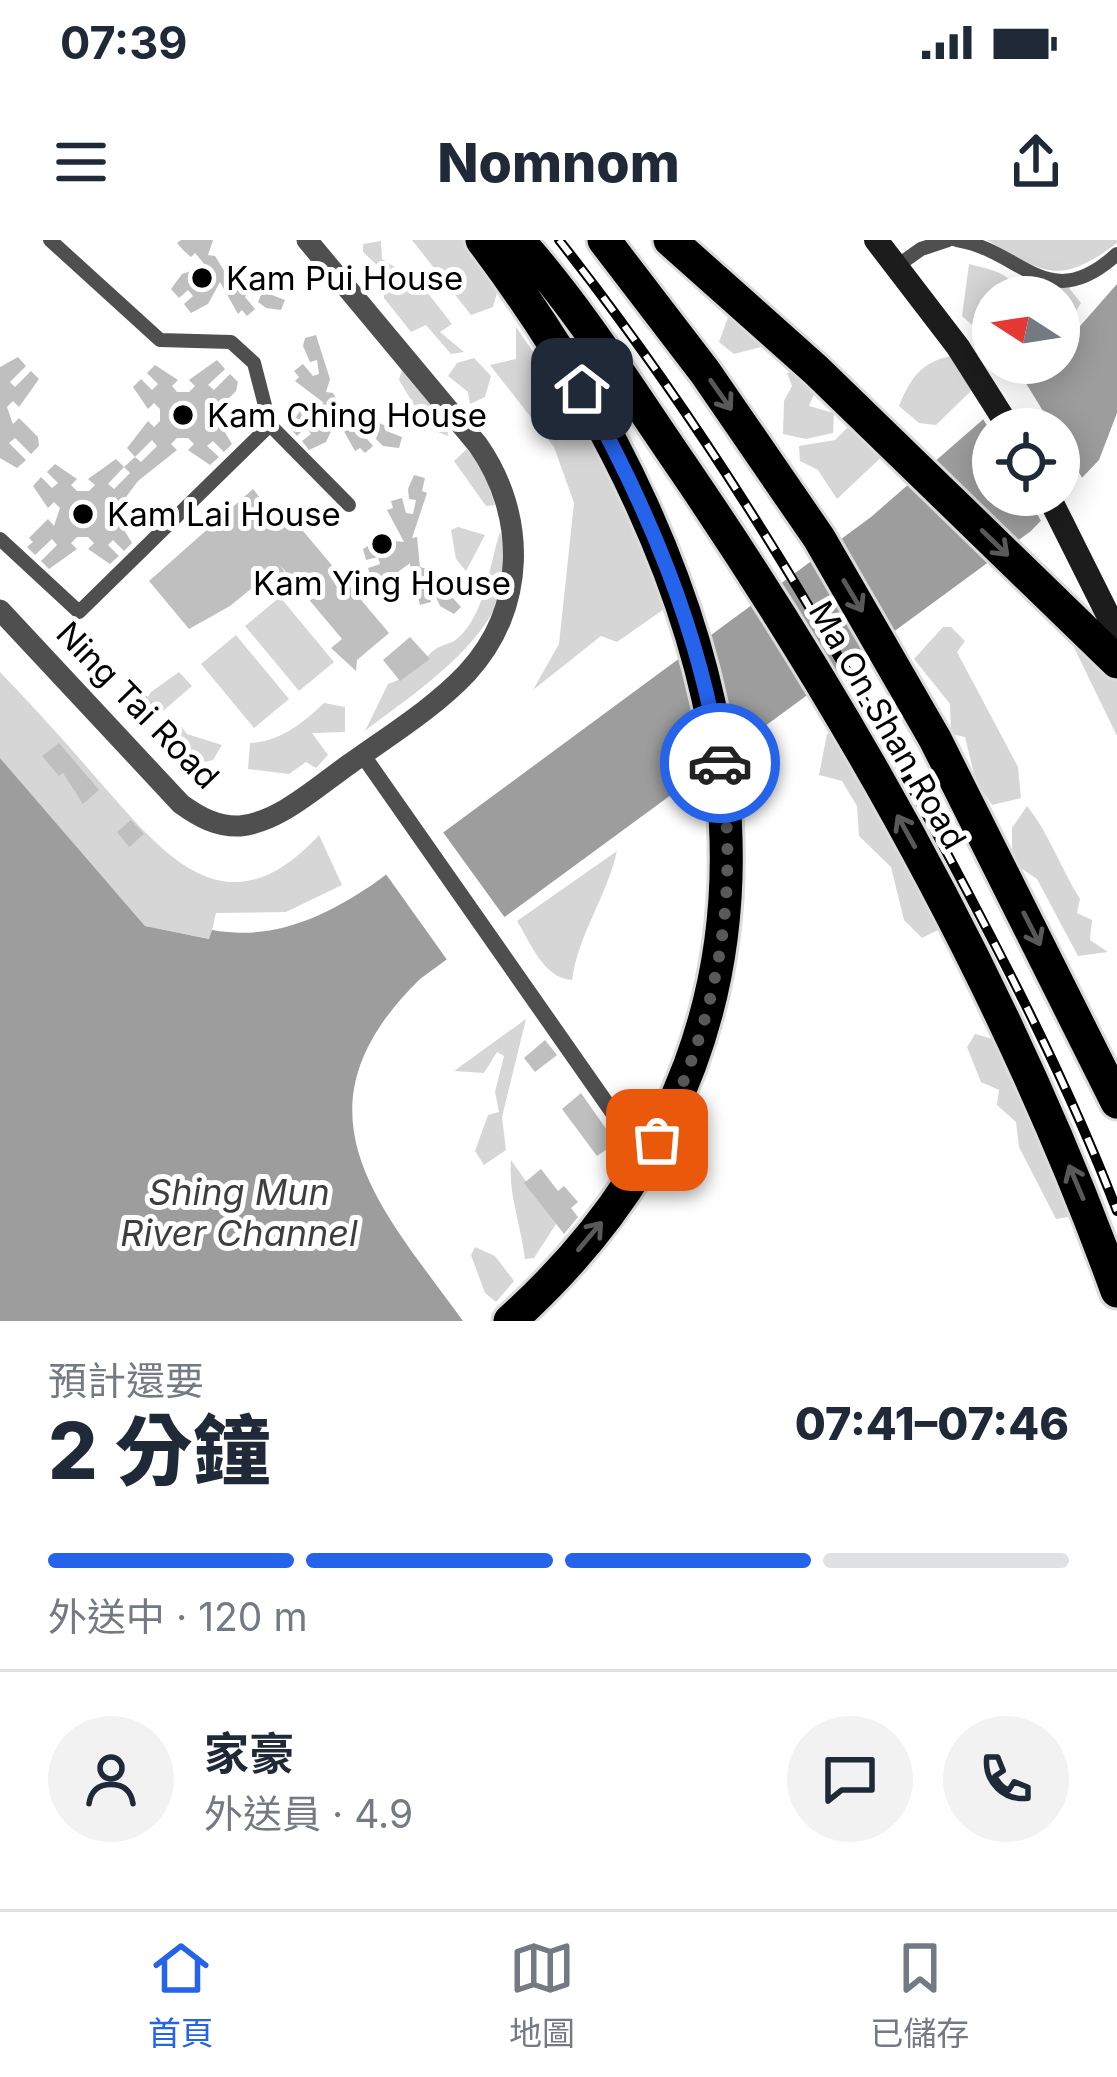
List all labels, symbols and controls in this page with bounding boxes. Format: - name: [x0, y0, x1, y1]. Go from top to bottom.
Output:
- text: 07:39: [60, 15, 187, 70]
- icon: menu: [48, 129, 114, 195]
- icon: share: [1003, 129, 1069, 195]
- text: Nomnom: [437, 130, 680, 195]
- place label: Kam Pui House: [226, 258, 463, 298]
- marker: Kam Pui House: [189, 265, 215, 291]
- north arrow: [972, 276, 1080, 384]
- map controls: [972, 276, 1080, 516]
- pin: [531, 338, 633, 440]
- icon: home: [549, 356, 615, 422]
- one-way arrow: [708, 378, 733, 411]
- place label: Kam Ching House: [207, 395, 487, 435]
- marker: Kam Ching House: [170, 402, 196, 428]
- button: locate: [972, 408, 1080, 516]
- place label: Kam Lai House: [107, 494, 341, 534]
- marker: Kam Lai House: [70, 501, 96, 527]
- one-way arrow: [980, 529, 1009, 557]
- marker: Kam Ying House: [369, 531, 395, 557]
- place label: Kam Ying House: [253, 563, 511, 603]
- one-way arrow: [841, 579, 865, 613]
- street label: Ma On Shan Road: [801, 594, 975, 856]
- street label: Ning Tai Road: [49, 613, 227, 797]
- courier: [660, 703, 780, 823]
- icon: car: [687, 730, 753, 796]
- one-way arrow: [894, 815, 917, 850]
- one-way arrow: [1022, 911, 1045, 946]
- pin: [606, 1089, 708, 1191]
- icon: bag: [624, 1107, 690, 1173]
- one-way arrow: [1064, 1164, 1085, 1201]
- water label: Shing Mun River Channel: [120, 1170, 358, 1255]
- one-way arrow: [576, 1221, 604, 1252]
- text: 預計還要: [48, 1357, 204, 1404]
- text: 07:41–07:46: [795, 1396, 1069, 1451]
- text: 2 分鐘: [48, 1403, 271, 1498]
- text: 外送中 · 120 m: [48, 1593, 308, 1640]
- button: person: [48, 1716, 174, 1842]
- button: chat: [787, 1716, 913, 1842]
- button: phone: [943, 1716, 1069, 1842]
- text: 家豪: [204, 1726, 294, 1781]
- text: 外送員 · 4.9: [204, 1790, 413, 1837]
- tab: 首頁: [148, 1935, 214, 2055]
- tab: 地圖: [509, 1935, 575, 2055]
- tab: 已儲存: [870, 1935, 969, 2055]

